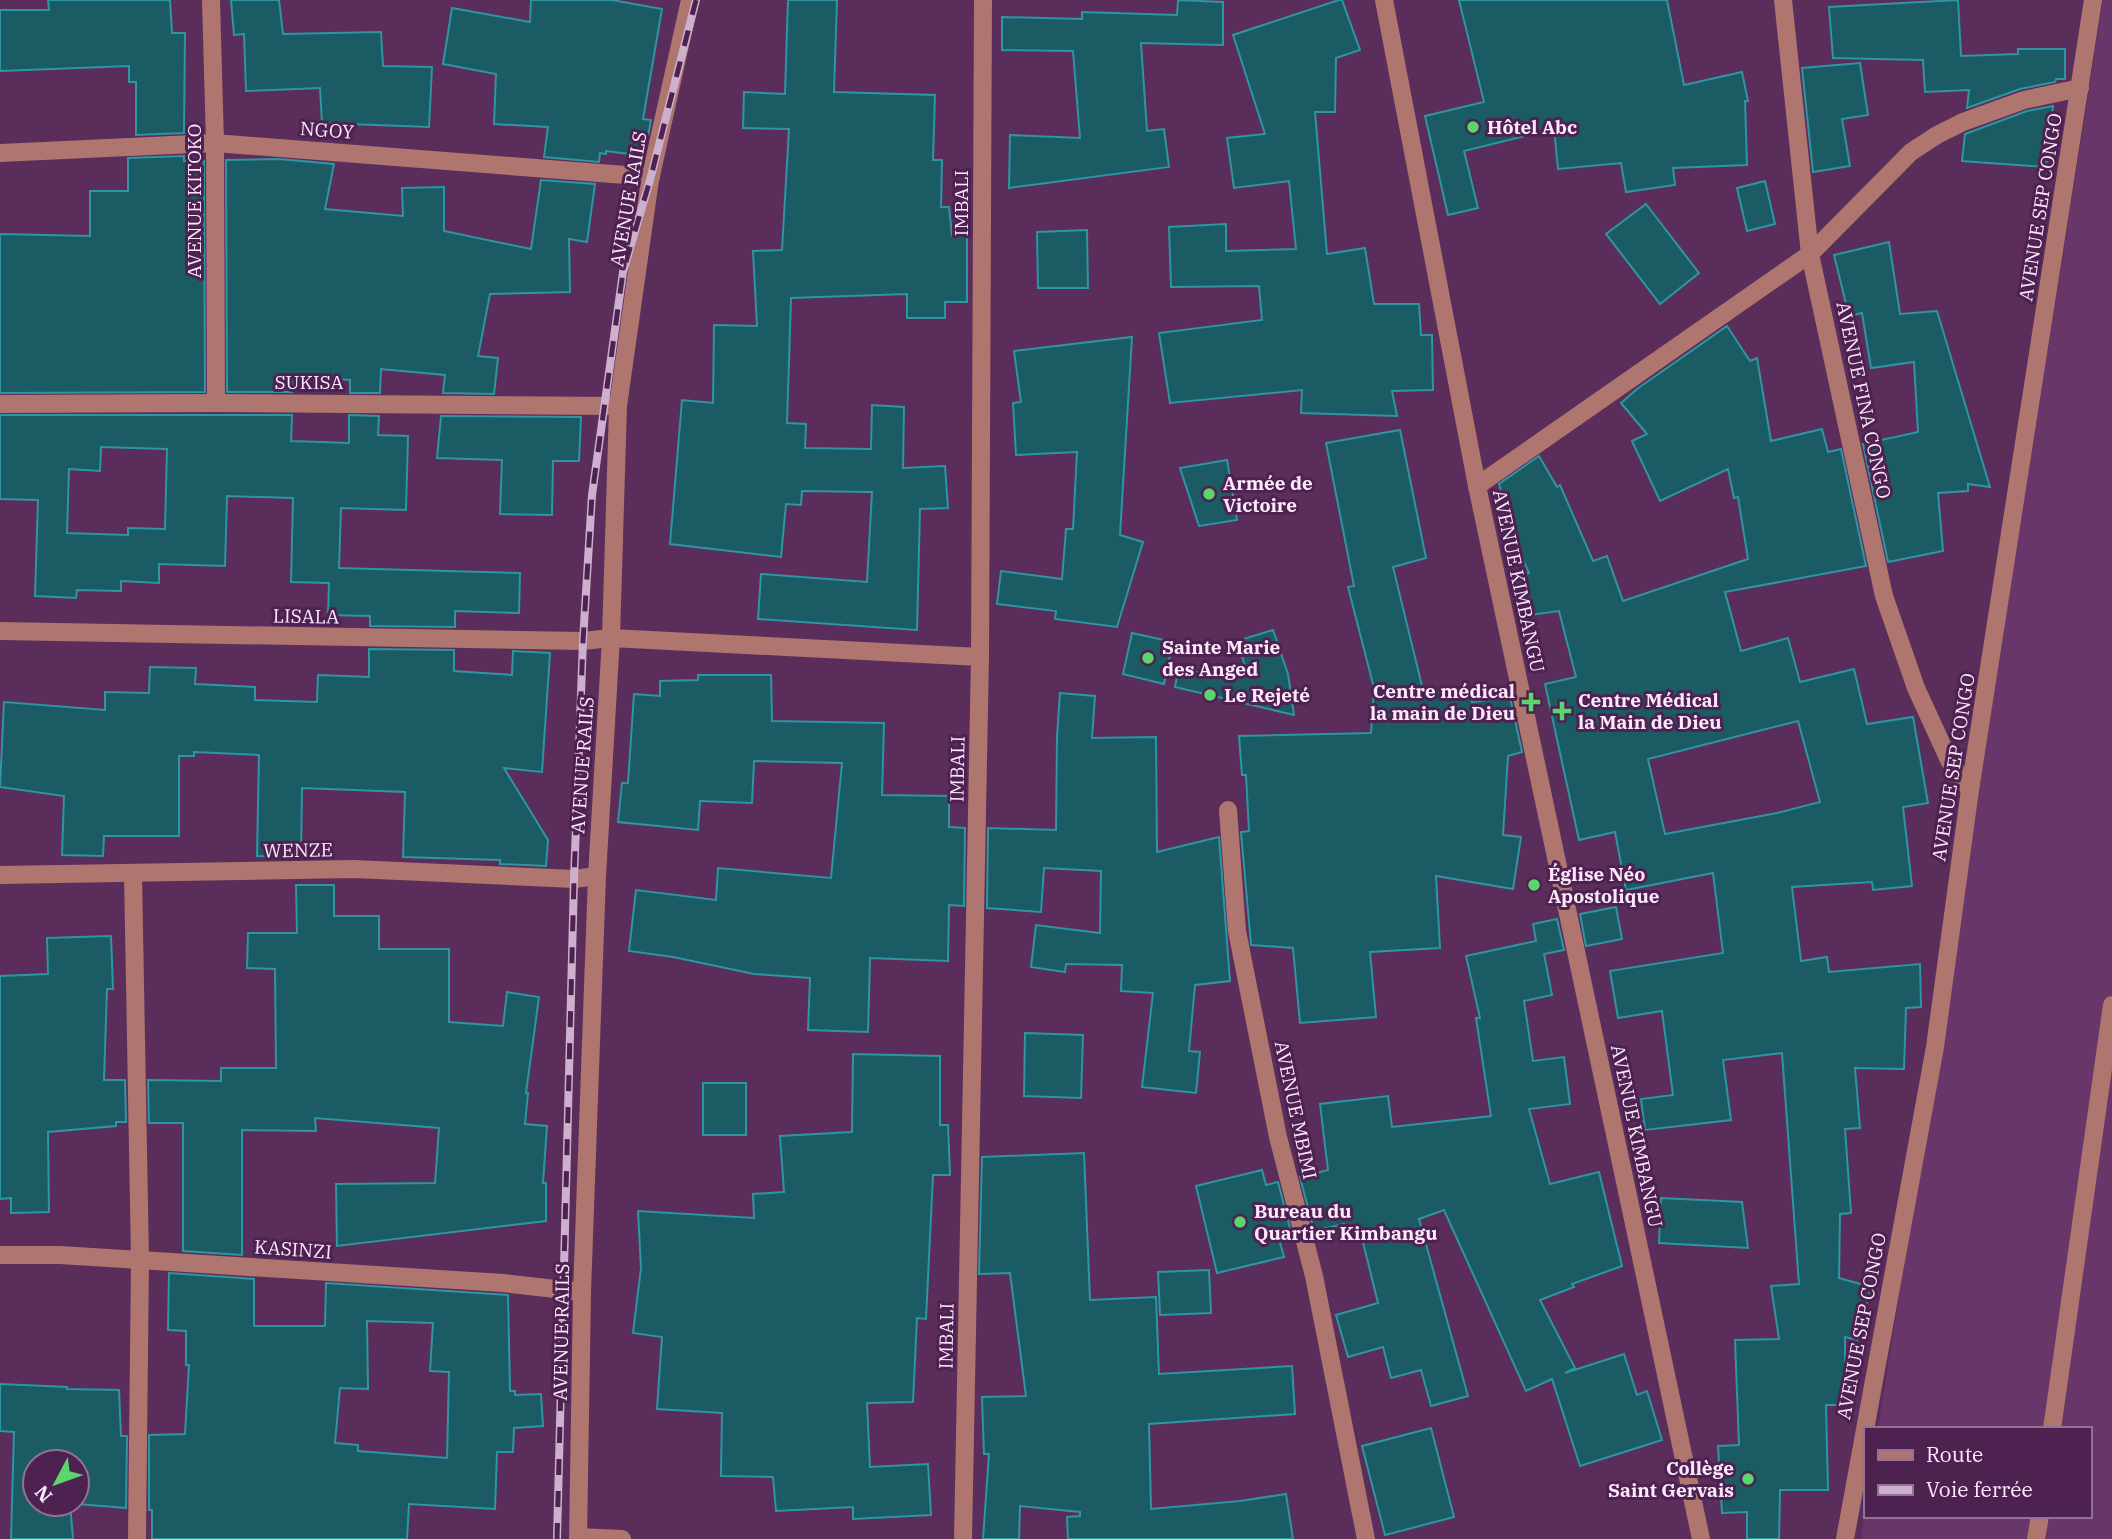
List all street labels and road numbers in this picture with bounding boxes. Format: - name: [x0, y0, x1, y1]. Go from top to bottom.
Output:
- street label: AVENUE SEP CONGO: [2013, 111, 2067, 303]
- street label: NGOY: [299, 116, 355, 144]
- street label: AVENUE KITOKO: [182, 124, 206, 278]
- street label: AVENUE RAILS: [604, 129, 652, 269]
- street label: IMBALI: [949, 170, 973, 236]
- street label: AVENUE FINA CONGO: [1831, 299, 1897, 501]
- street label: SUKISA: [274, 370, 344, 394]
- street label: AVENUE KIMBANGU: [1488, 487, 1550, 675]
- street label: LISALA: [273, 603, 339, 629]
- street label: AVENUE SEP CONGO: [1926, 671, 1980, 863]
- street label: AVENUE RAILS: [565, 696, 599, 834]
- street label: IMBALI: [944, 736, 970, 802]
- street label: WENZE: [263, 837, 333, 863]
- street label: AVENUE MBIMI: [1270, 1038, 1322, 1182]
- street label: AVENUE KIMBANGU: [1606, 1042, 1668, 1230]
- street label: AVENUE SEP CONGO: [1831, 1230, 1891, 1422]
- street label: KASINZI: [253, 1234, 333, 1264]
- street label: AVENUE RAILS: [548, 1263, 574, 1401]
- street label: IMBALI: [933, 1303, 959, 1369]

